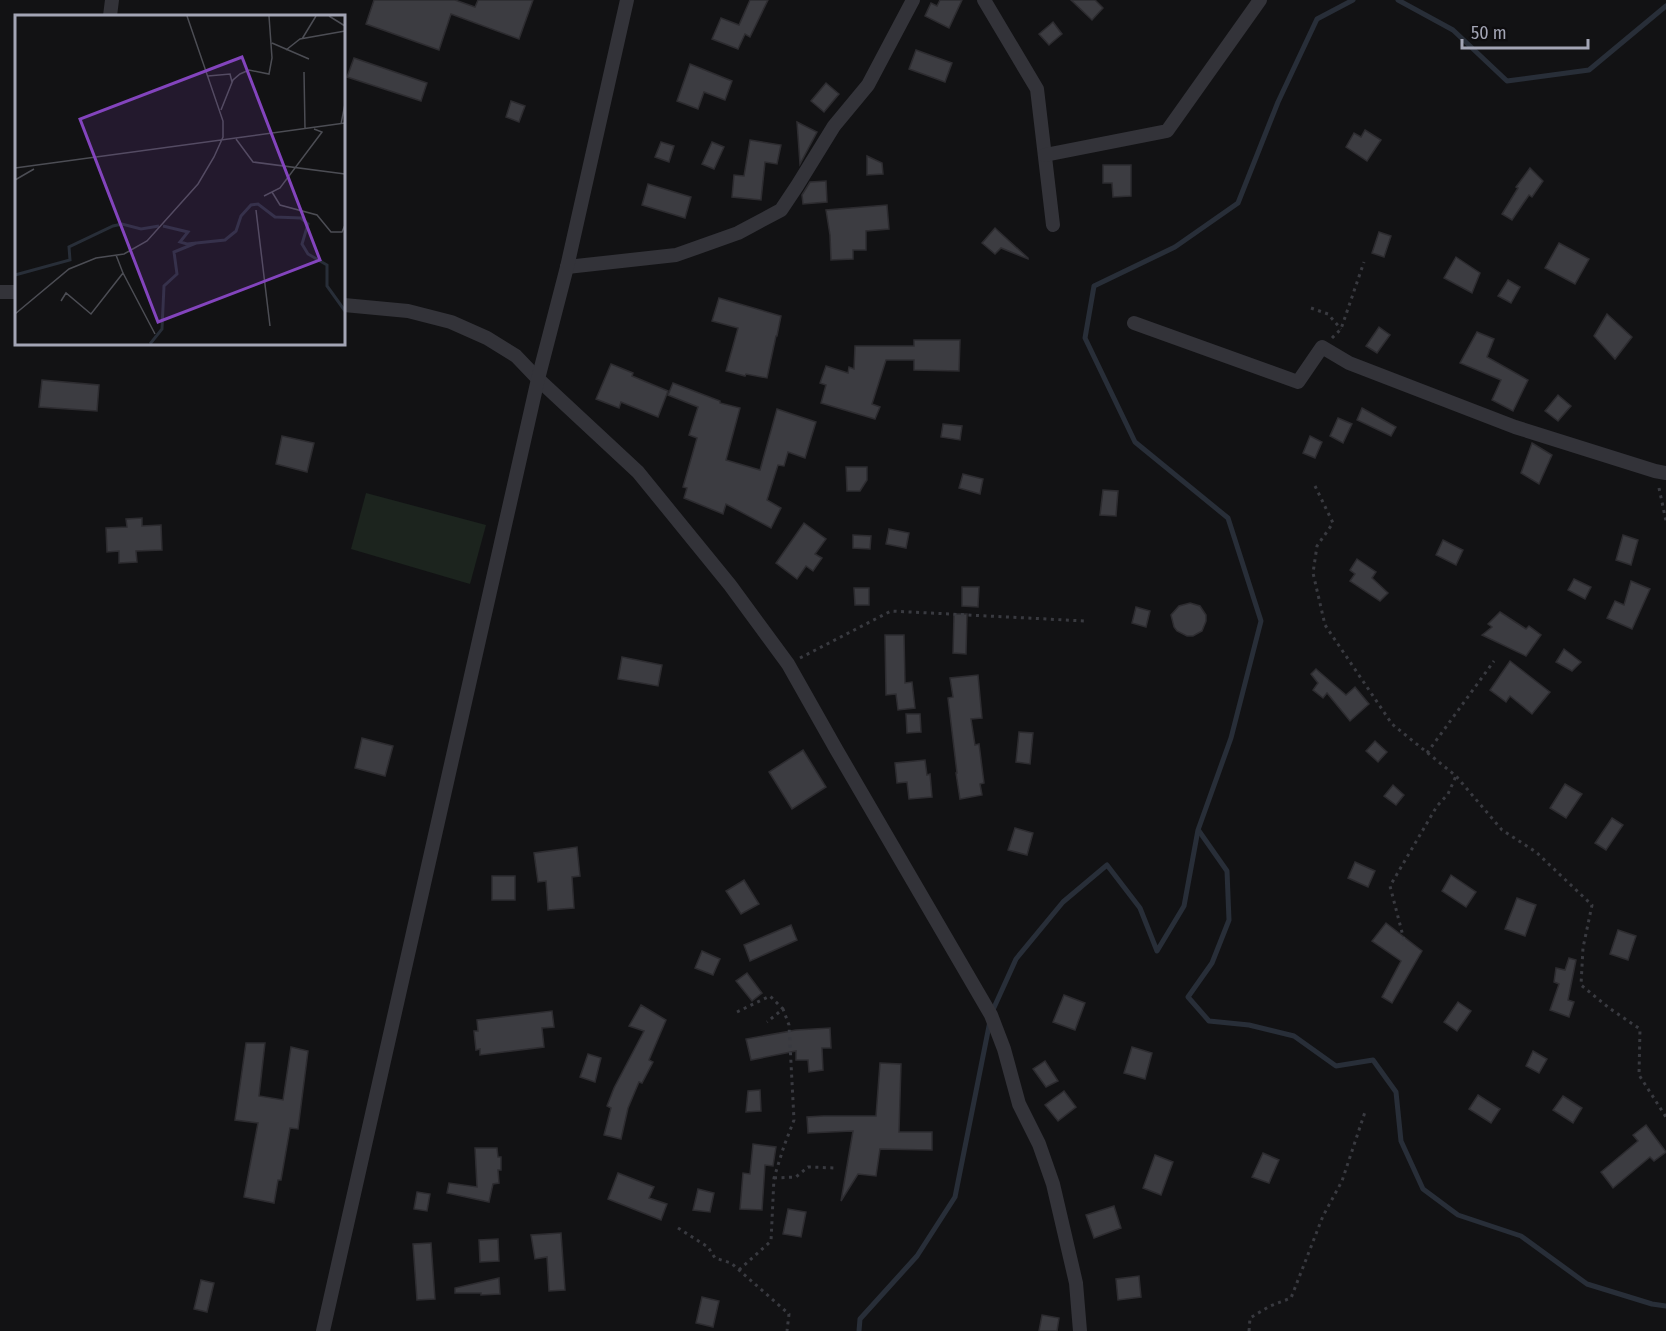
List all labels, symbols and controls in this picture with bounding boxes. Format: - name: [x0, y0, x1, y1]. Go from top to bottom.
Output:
- scale bar: [1462, 12, 1588, 50]
- inset map: [15, 15, 345, 345]
- text: 50 m: [1471, 22, 1507, 44]

